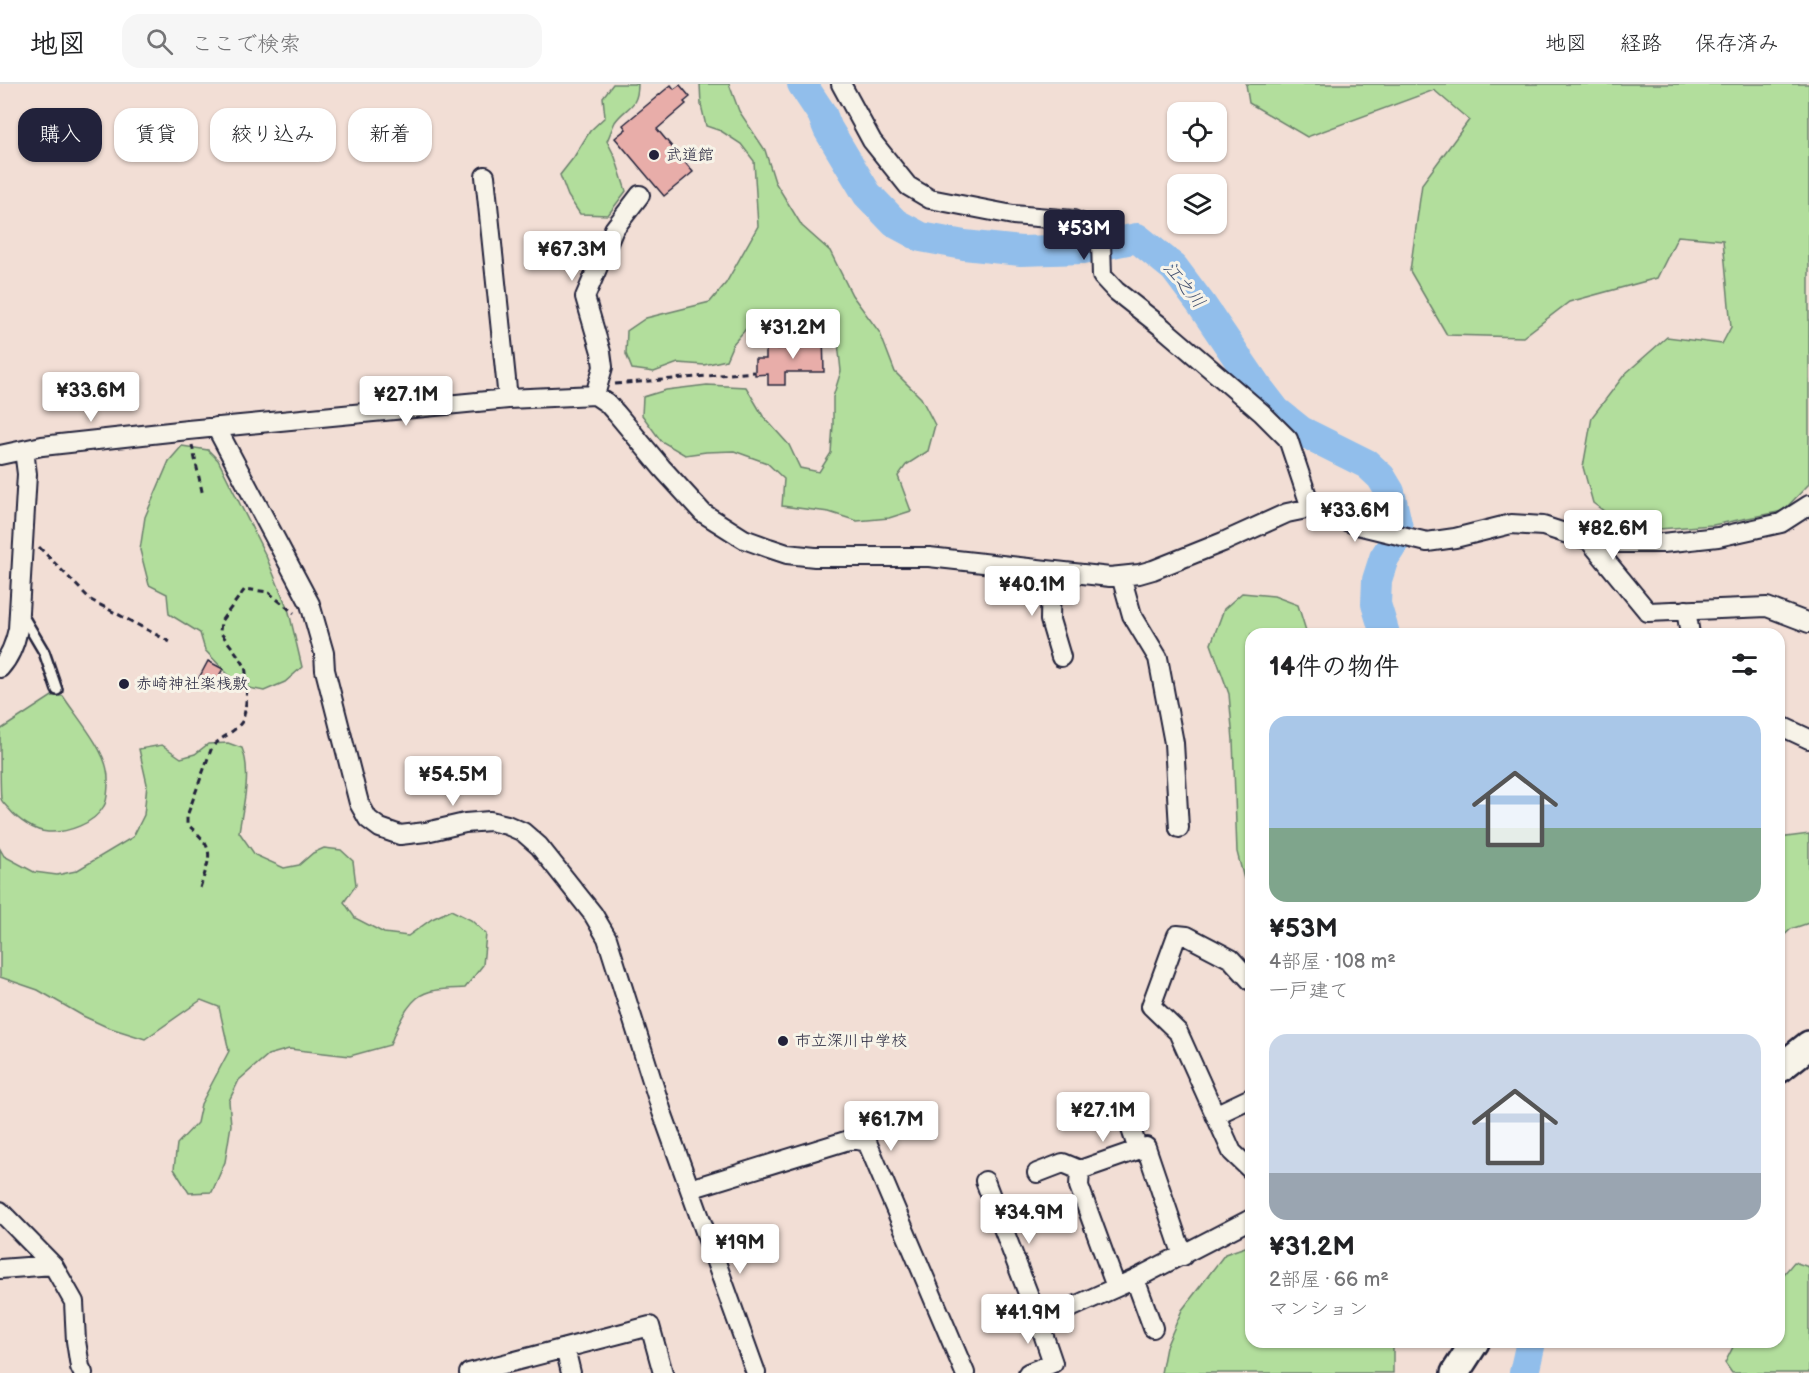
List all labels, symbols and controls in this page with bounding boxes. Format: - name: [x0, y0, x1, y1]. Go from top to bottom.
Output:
- search box: [122, 14, 542, 68]
- icon: search: [143, 25, 176, 58]
- text: 地図: [30, 28, 86, 61]
- text: ここで検索: [191, 31, 301, 58]
- text: 地図: [1545, 31, 1587, 56]
- text: 経路: [1620, 31, 1662, 56]
- text: 保存済み: [1695, 31, 1779, 56]
- map controls: [1167, 102, 1227, 234]
- button: locate: [1167, 102, 1227, 162]
- chip: 購入: [18, 108, 102, 162]
- chip: 賃貸: [114, 108, 198, 162]
- chip: 絞り込み: [210, 108, 336, 162]
- chip: 新着: [348, 108, 432, 162]
- place label: 武道館: [666, 146, 714, 165]
- marker: 武道館: [647, 148, 661, 162]
- button: layers: [1167, 174, 1227, 234]
- pin: ¥53M: [1048, 210, 1120, 261]
- text: ¥53M: [1058, 217, 1110, 241]
- pin: ¥67.3M: [523, 231, 621, 282]
- text: ¥67.3M: [538, 238, 606, 262]
- water label: 江之川: [1159, 257, 1209, 313]
- pin: ¥31.2M: [744, 309, 842, 360]
- text: ¥31.2M: [760, 316, 826, 340]
- pin: ¥33.6M: [42, 372, 140, 423]
- pin: ¥27.1M: [357, 376, 455, 427]
- text: ¥33.6M: [56, 379, 126, 403]
- text: ¥27.1M: [374, 383, 438, 407]
- pin: ¥33.6M: [1306, 492, 1404, 543]
- text: ¥33.6M: [1320, 499, 1390, 523]
- pin: ¥82.6M: [1564, 510, 1662, 561]
- text: ¥82.6M: [1578, 517, 1648, 541]
- pin: ¥40.1M: [983, 566, 1081, 617]
- text: ¥40.1M: [999, 573, 1065, 597]
- icon: filters: [1728, 648, 1761, 681]
- text: 14件の物件: [1269, 652, 1399, 683]
- place label: 赤崎神社楽桟敷: [136, 675, 248, 694]
- marker: 赤崎神社楽桟敷: [117, 677, 131, 691]
- icon: home: [1461, 755, 1569, 863]
- pin: ¥54.5M: [404, 756, 502, 807]
- text: ¥54.5M: [419, 763, 487, 787]
- text: ¥53M: [1269, 914, 1338, 945]
- text: 4部屋 · 108 m²: [1269, 950, 1396, 974]
- text: 一戸建て: [1269, 979, 1349, 1003]
- place label: 市立深川中学校: [795, 1032, 907, 1051]
- marker: 市立深川中学校: [776, 1034, 790, 1048]
- icon: home: [1461, 1073, 1569, 1181]
- pin: ¥27.1M: [1054, 1092, 1152, 1143]
- text: ¥27.1M: [1071, 1099, 1135, 1123]
- pin: ¥61.7M: [842, 1101, 940, 1152]
- text: ¥61.7M: [858, 1108, 924, 1132]
- pin: ¥34.9M: [980, 1194, 1078, 1245]
- text: ¥34.9M: [994, 1201, 1064, 1225]
- pin: ¥19M: [704, 1224, 776, 1275]
- text: ¥19M: [715, 1231, 765, 1255]
- text: ¥31.2M: [1269, 1232, 1355, 1263]
- text: 2部屋 · 66 m²: [1269, 1268, 1389, 1292]
- pin: ¥41.9M: [979, 1294, 1077, 1345]
- text: マンション: [1269, 1297, 1368, 1321]
- text: ¥41.9M: [995, 1301, 1061, 1325]

